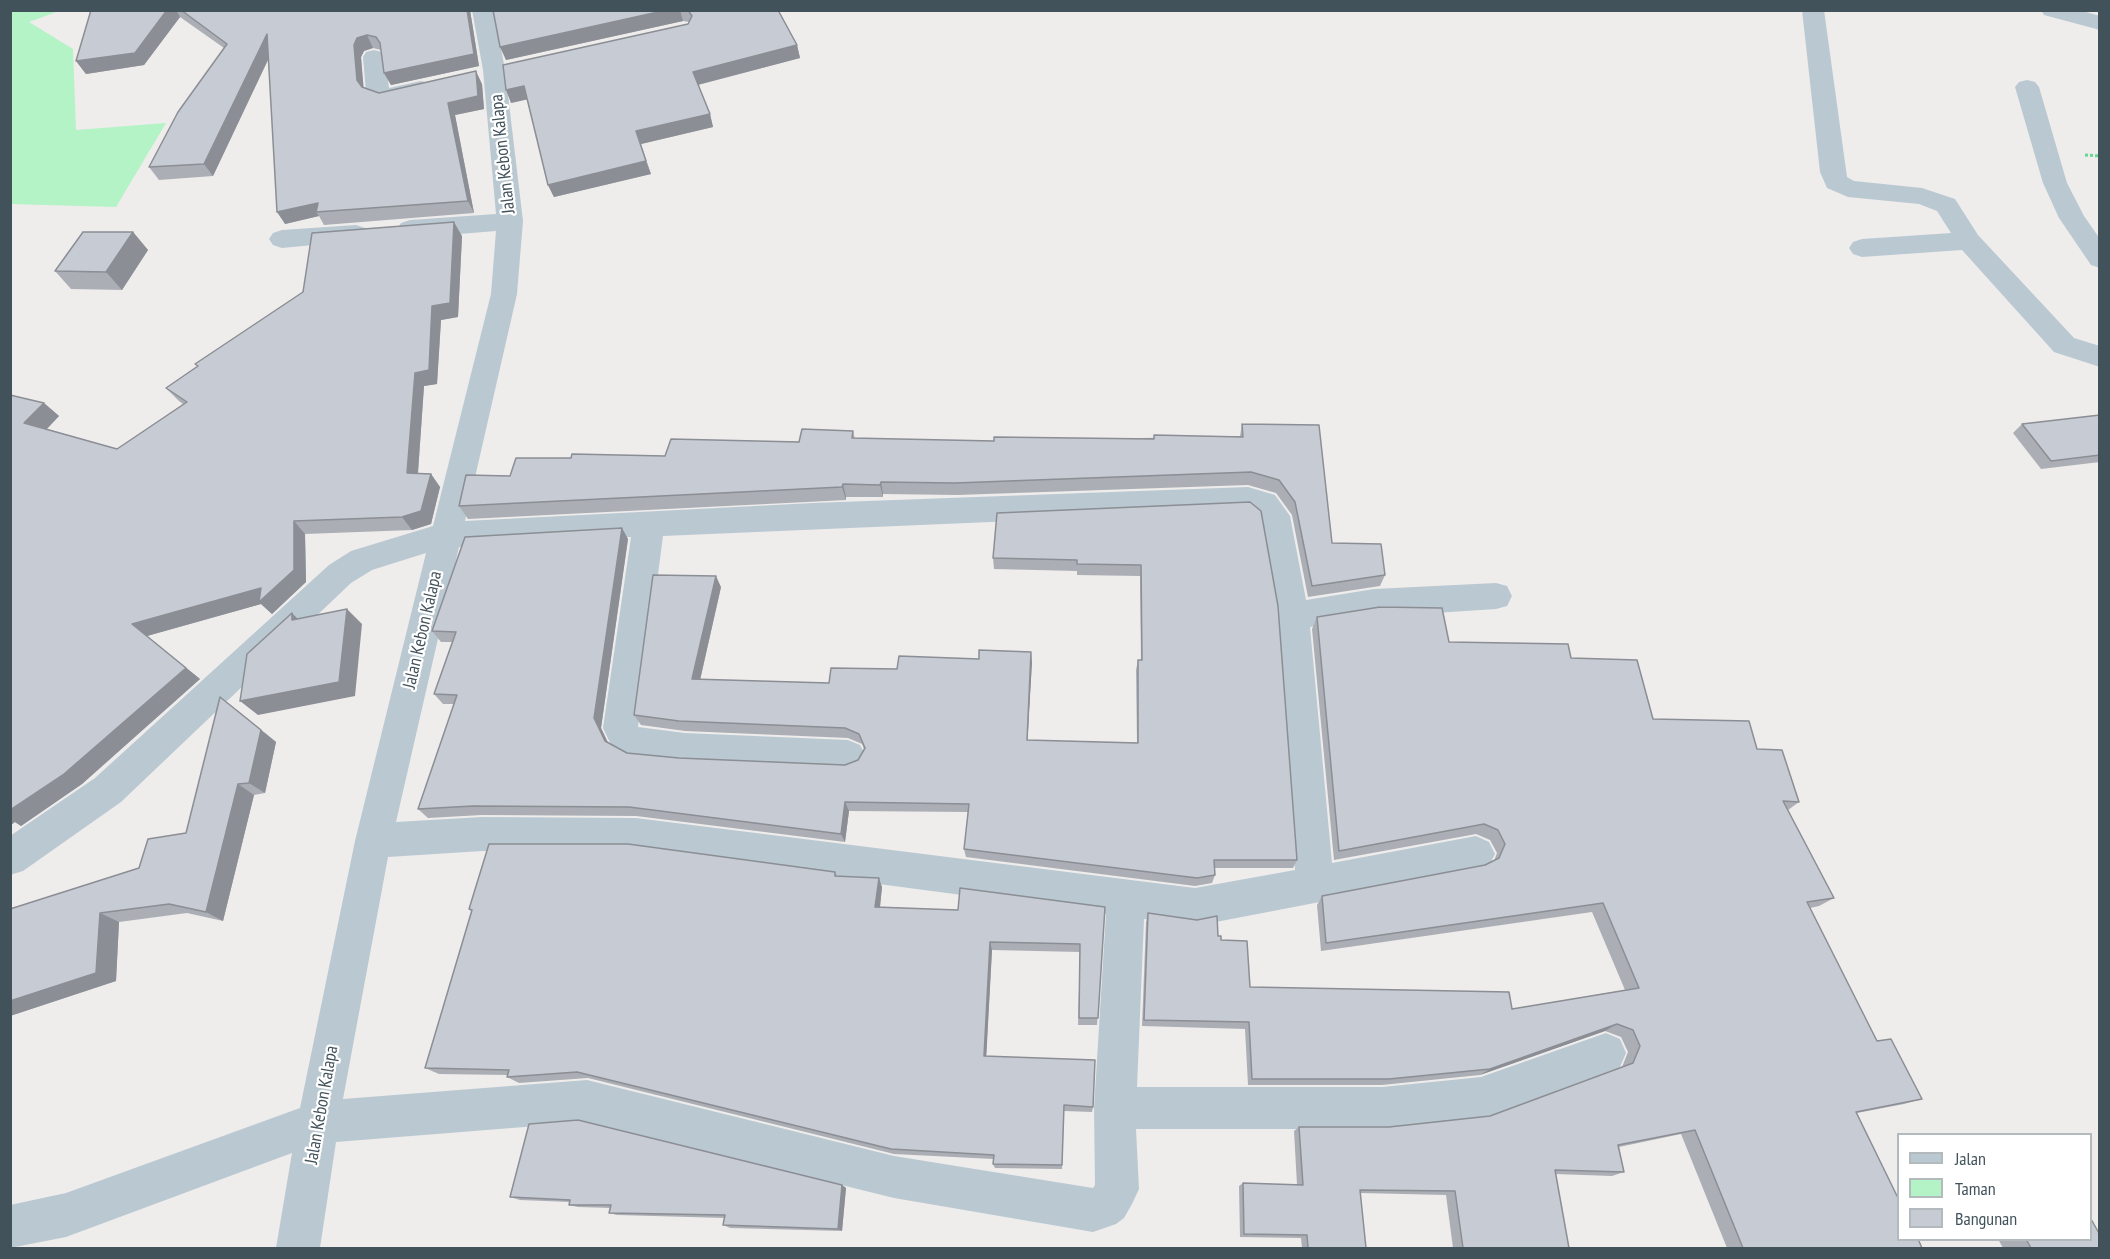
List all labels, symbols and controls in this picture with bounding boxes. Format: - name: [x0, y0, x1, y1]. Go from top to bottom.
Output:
- street label: Jalan Kebon Kalapa: [486, 93, 520, 215]
- street label: Jalan Kebon Kalapa: [399, 569, 447, 691]
- street label: Jalan Kebon Kalapa: [301, 1044, 343, 1166]
- legend: [1897, 1133, 2092, 1241]
- text: Jalan: [1955, 1147, 1986, 1170]
- text: Taman: [1955, 1177, 1996, 1200]
- text: Bangunan: [1955, 1207, 2017, 1230]

